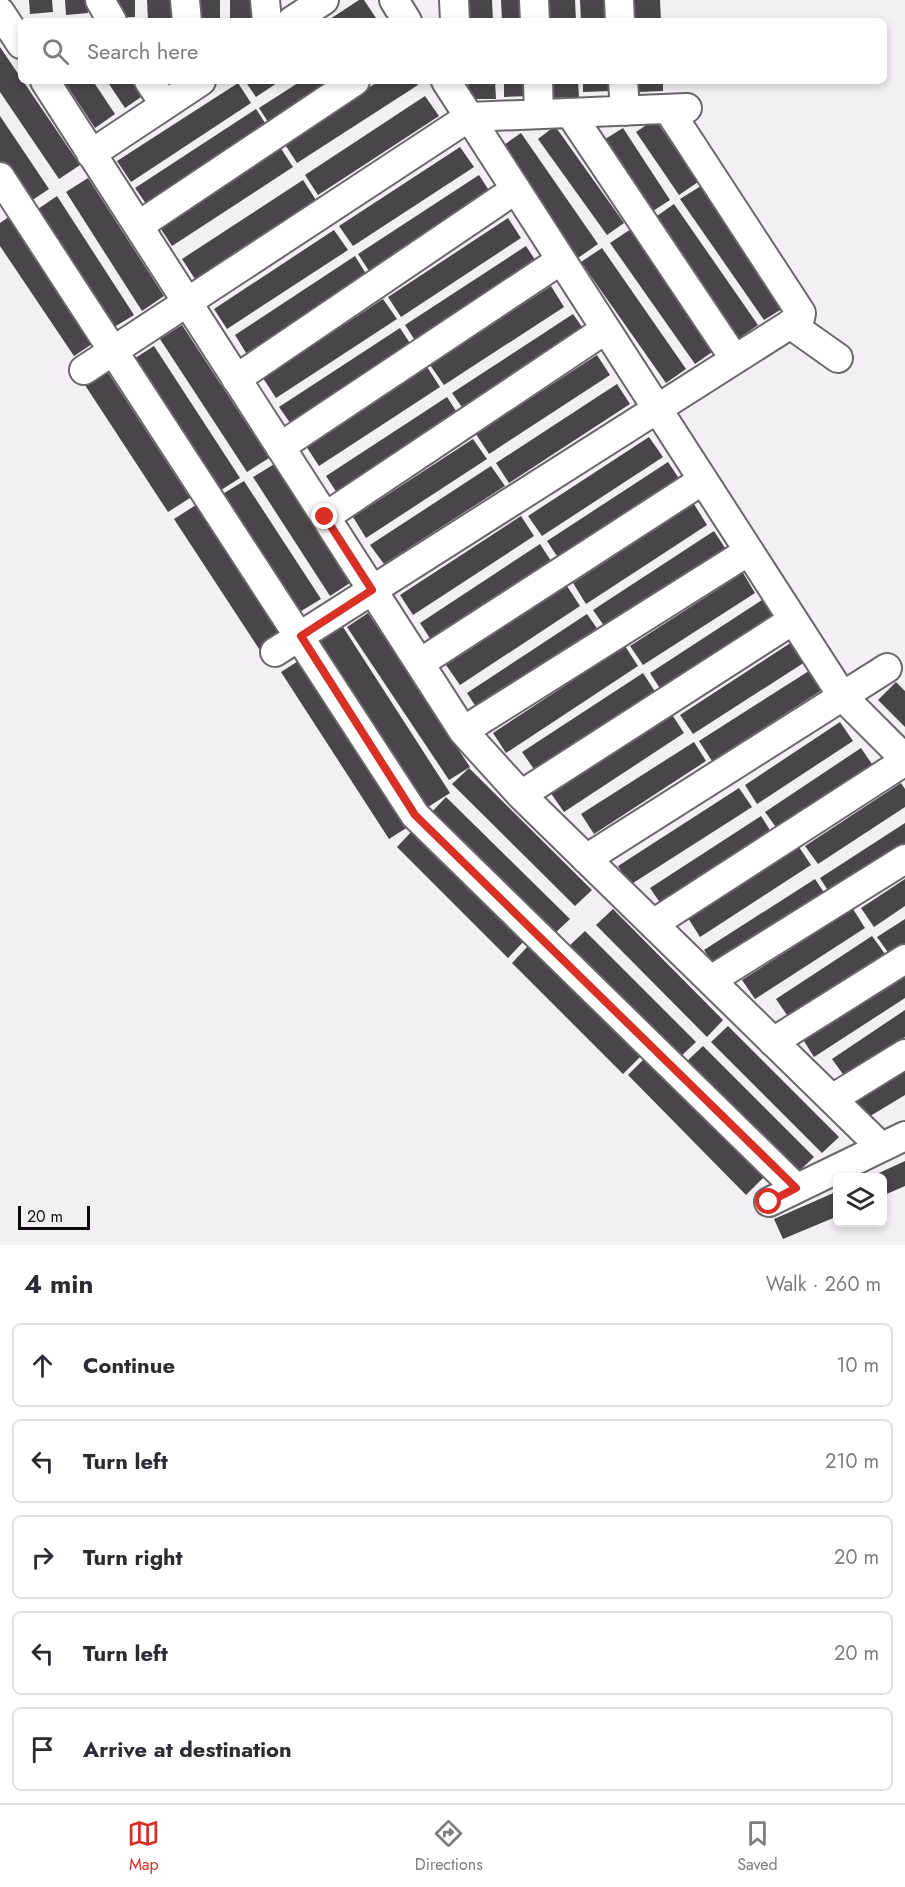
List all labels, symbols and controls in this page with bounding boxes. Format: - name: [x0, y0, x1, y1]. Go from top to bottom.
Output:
- search box: [18, 18, 887, 84]
- icon: search: [39, 35, 72, 68]
- text: Search here: [87, 35, 198, 67]
- route end: [311, 503, 337, 529]
- map controls: [833, 1173, 887, 1227]
- button: layers: [833, 1173, 887, 1227]
- route start: [755, 1188, 781, 1214]
- scale bar: [18, 1203, 90, 1230]
- text: 20 m: [27, 1205, 63, 1228]
- text: 4 min: [24, 1265, 93, 1303]
- text: Walk · 260 m: [766, 1270, 881, 1299]
- icon: ahead: [26, 1349, 59, 1382]
- text: Continue: [83, 1349, 175, 1381]
- text: 10 m: [836, 1351, 879, 1380]
- icon: left: [26, 1445, 59, 1478]
- text: Turn left: [83, 1445, 168, 1477]
- text: 210 m: [825, 1447, 879, 1476]
- icon: right: [26, 1541, 59, 1574]
- text: Turn right: [83, 1541, 183, 1573]
- text: 20 m: [834, 1543, 879, 1572]
- icon: left: [26, 1637, 59, 1670]
- text: Turn left: [83, 1637, 168, 1669]
- text: 20 m: [834, 1639, 879, 1668]
- icon: arrive: [26, 1733, 59, 1766]
- text: Arrive at destination: [83, 1733, 292, 1765]
- tab: Map: [127, 1817, 160, 1876]
- tab: Directions: [415, 1817, 483, 1876]
- tab: Saved: [737, 1817, 778, 1876]

